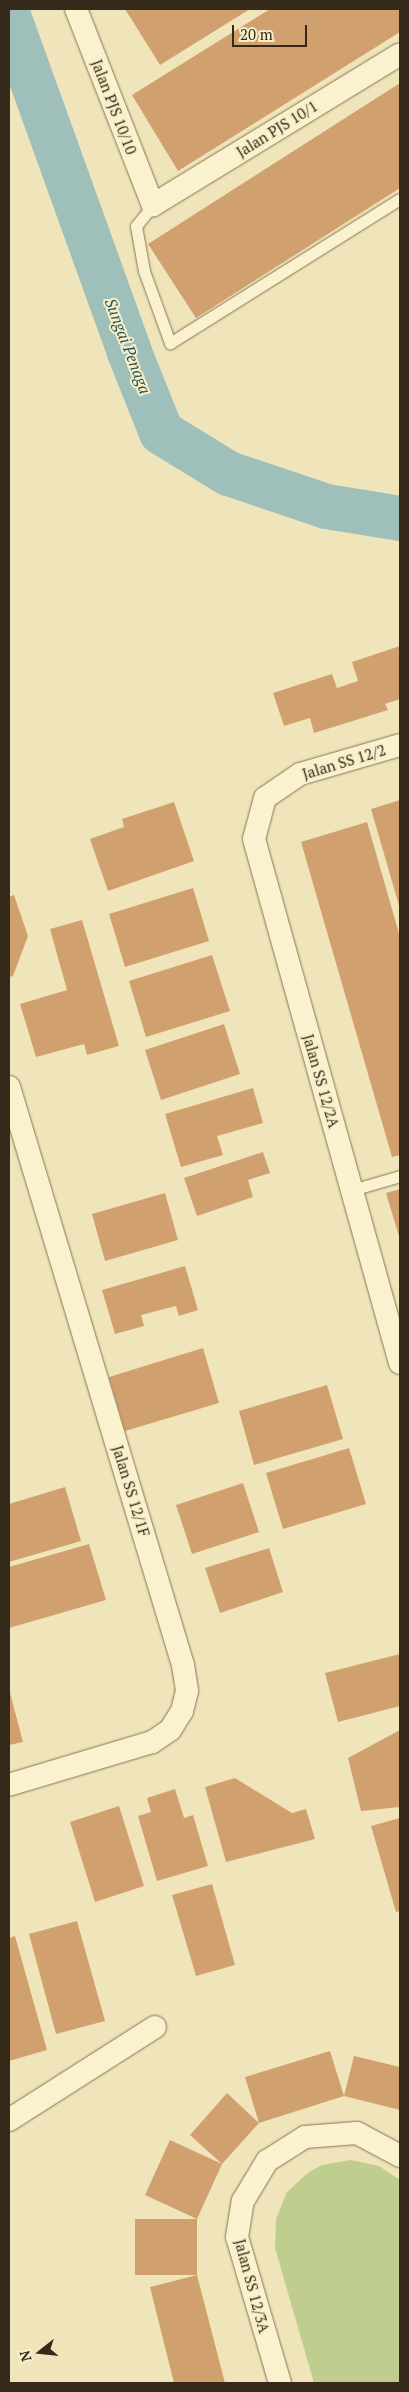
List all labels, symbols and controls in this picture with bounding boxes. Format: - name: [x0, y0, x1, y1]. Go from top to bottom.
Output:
- scale bar: [234, 15, 309, 47]
- text: 20 m: [240, 24, 273, 44]
- street label: Jalan PJS 10/10: [88, 57, 140, 157]
- street label: Jalan PJS 10/1: [233, 97, 321, 161]
- water label: Sungai Penaga: [101, 295, 155, 397]
- street label: Jalan SS 12/2: [300, 741, 388, 783]
- street label: Jalan SS 12/2A: [299, 1032, 343, 1130]
- street label: Jalan SS 12/1F: [109, 1443, 153, 1539]
- street label: Jalan SS 12/3A: [231, 2237, 273, 2335]
- north arrow: [15, 2327, 65, 2377]
- text: N: [15, 2349, 36, 2364]

